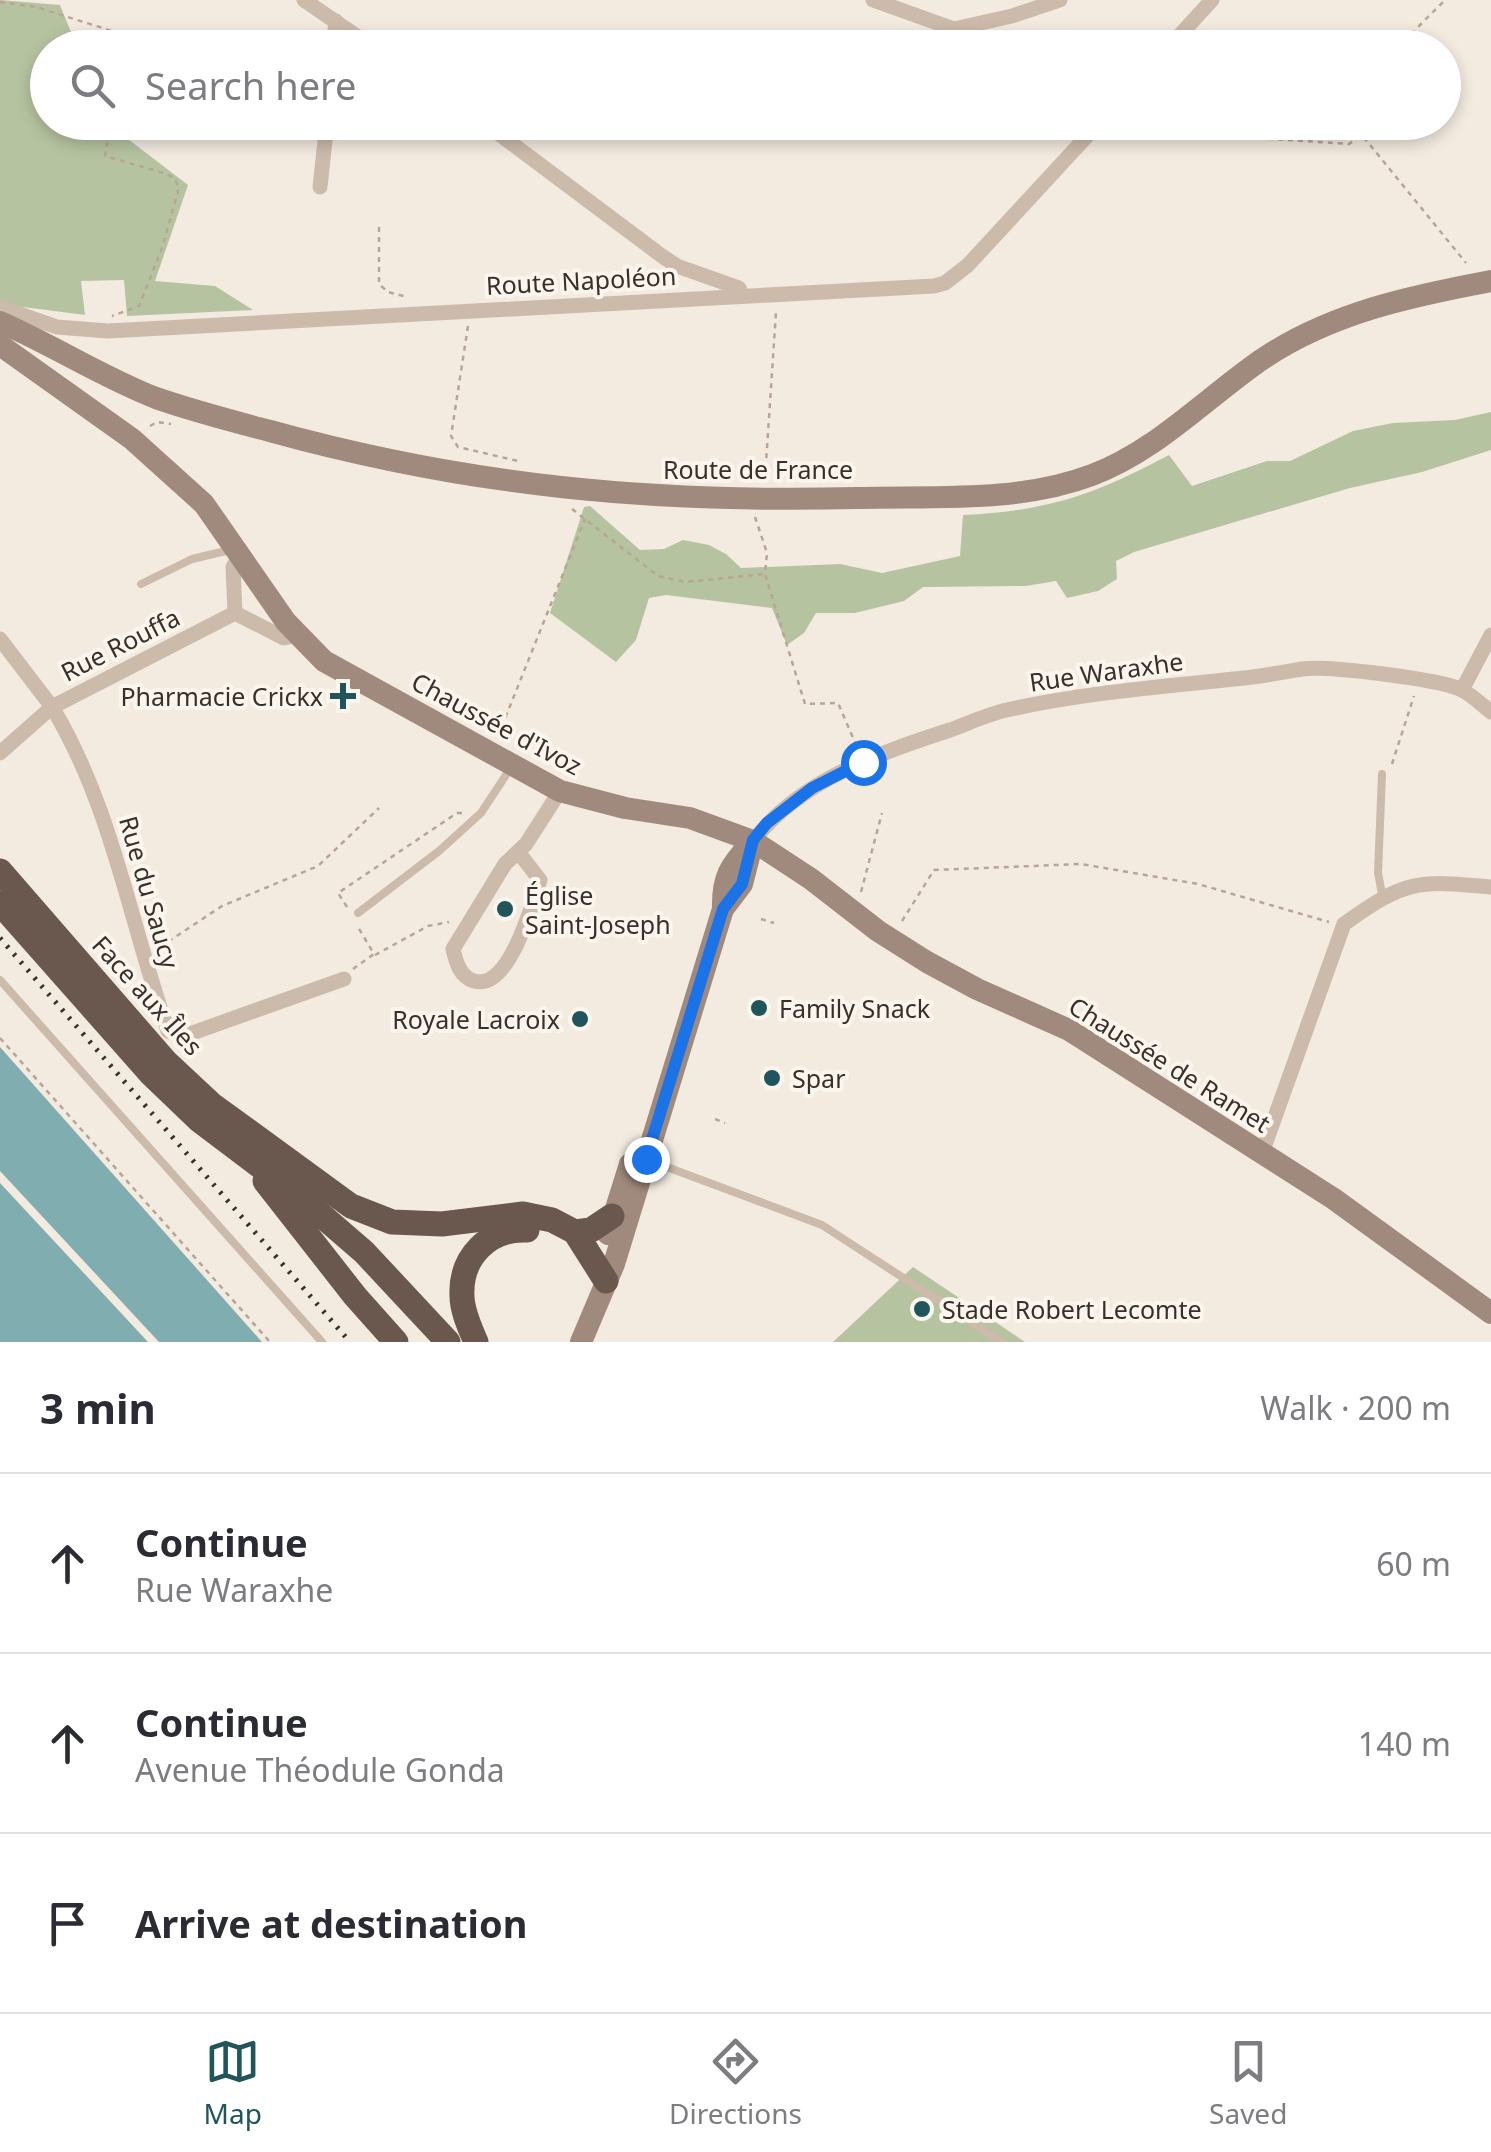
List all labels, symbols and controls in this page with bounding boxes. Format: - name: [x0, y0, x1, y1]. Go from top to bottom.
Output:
- search box: [30, 30, 1461, 140]
- icon: search: [65, 58, 120, 113]
- text: Search here: [145, 59, 356, 111]
- street label: Route Napoléon: [485, 258, 677, 302]
- street label: Route de France: [663, 452, 853, 486]
- street label: Rue Rouffa: [55, 600, 185, 688]
- street label: Rue Waraxhe: [1027, 643, 1185, 699]
- street label: Chaussée d'Ivoz: [406, 664, 588, 782]
- place label: Pharmacie Crickx: [120, 679, 323, 713]
- marker: Pharmacie Crickx: [332, 685, 354, 707]
- route start: [841, 740, 887, 786]
- street label: Rue du Saucy: [112, 812, 188, 972]
- place label: Église Saint-Joseph: [525, 878, 671, 941]
- marker: Église Saint-Joseph: [494, 898, 516, 920]
- street label: Face aux Îles: [85, 928, 211, 1062]
- street label: Chaussée de Ramet: [1063, 988, 1277, 1140]
- place label: Family Snack: [779, 991, 931, 1025]
- marker: Family Snack: [748, 997, 770, 1019]
- place label: Royale Lacroix: [392, 1002, 560, 1036]
- marker: Royale Lacroix: [569, 1008, 591, 1030]
- place label: Spar: [792, 1061, 845, 1095]
- marker: Spar: [761, 1067, 783, 1089]
- route end: [624, 1137, 670, 1183]
- place label: Stade Robert Lecomte: [942, 1292, 1202, 1326]
- marker: Stade Robert Lecomte: [911, 1298, 933, 1320]
- text: 3 min: [40, 1379, 156, 1436]
- text: Walk · 200 m: [1260, 1386, 1451, 1429]
- text: Continue: [135, 1516, 308, 1568]
- icon: ahead: [40, 1536, 95, 1591]
- text: 60 m: [1376, 1542, 1451, 1585]
- text: Rue Waraxhe: [135, 1568, 333, 1611]
- text: Continue: [135, 1696, 308, 1748]
- icon: ahead: [40, 1716, 95, 1771]
- text: 140 m: [1358, 1722, 1451, 1765]
- text: Avenue Théodule Gonda: [135, 1748, 505, 1791]
- icon: arrive: [40, 1896, 95, 1951]
- text: Arrive at destination: [135, 1897, 527, 1949]
- tab: Map: [204, 2034, 262, 2132]
- tab: Directions: [669, 2034, 802, 2132]
- tab: Saved: [1209, 2034, 1287, 2132]

